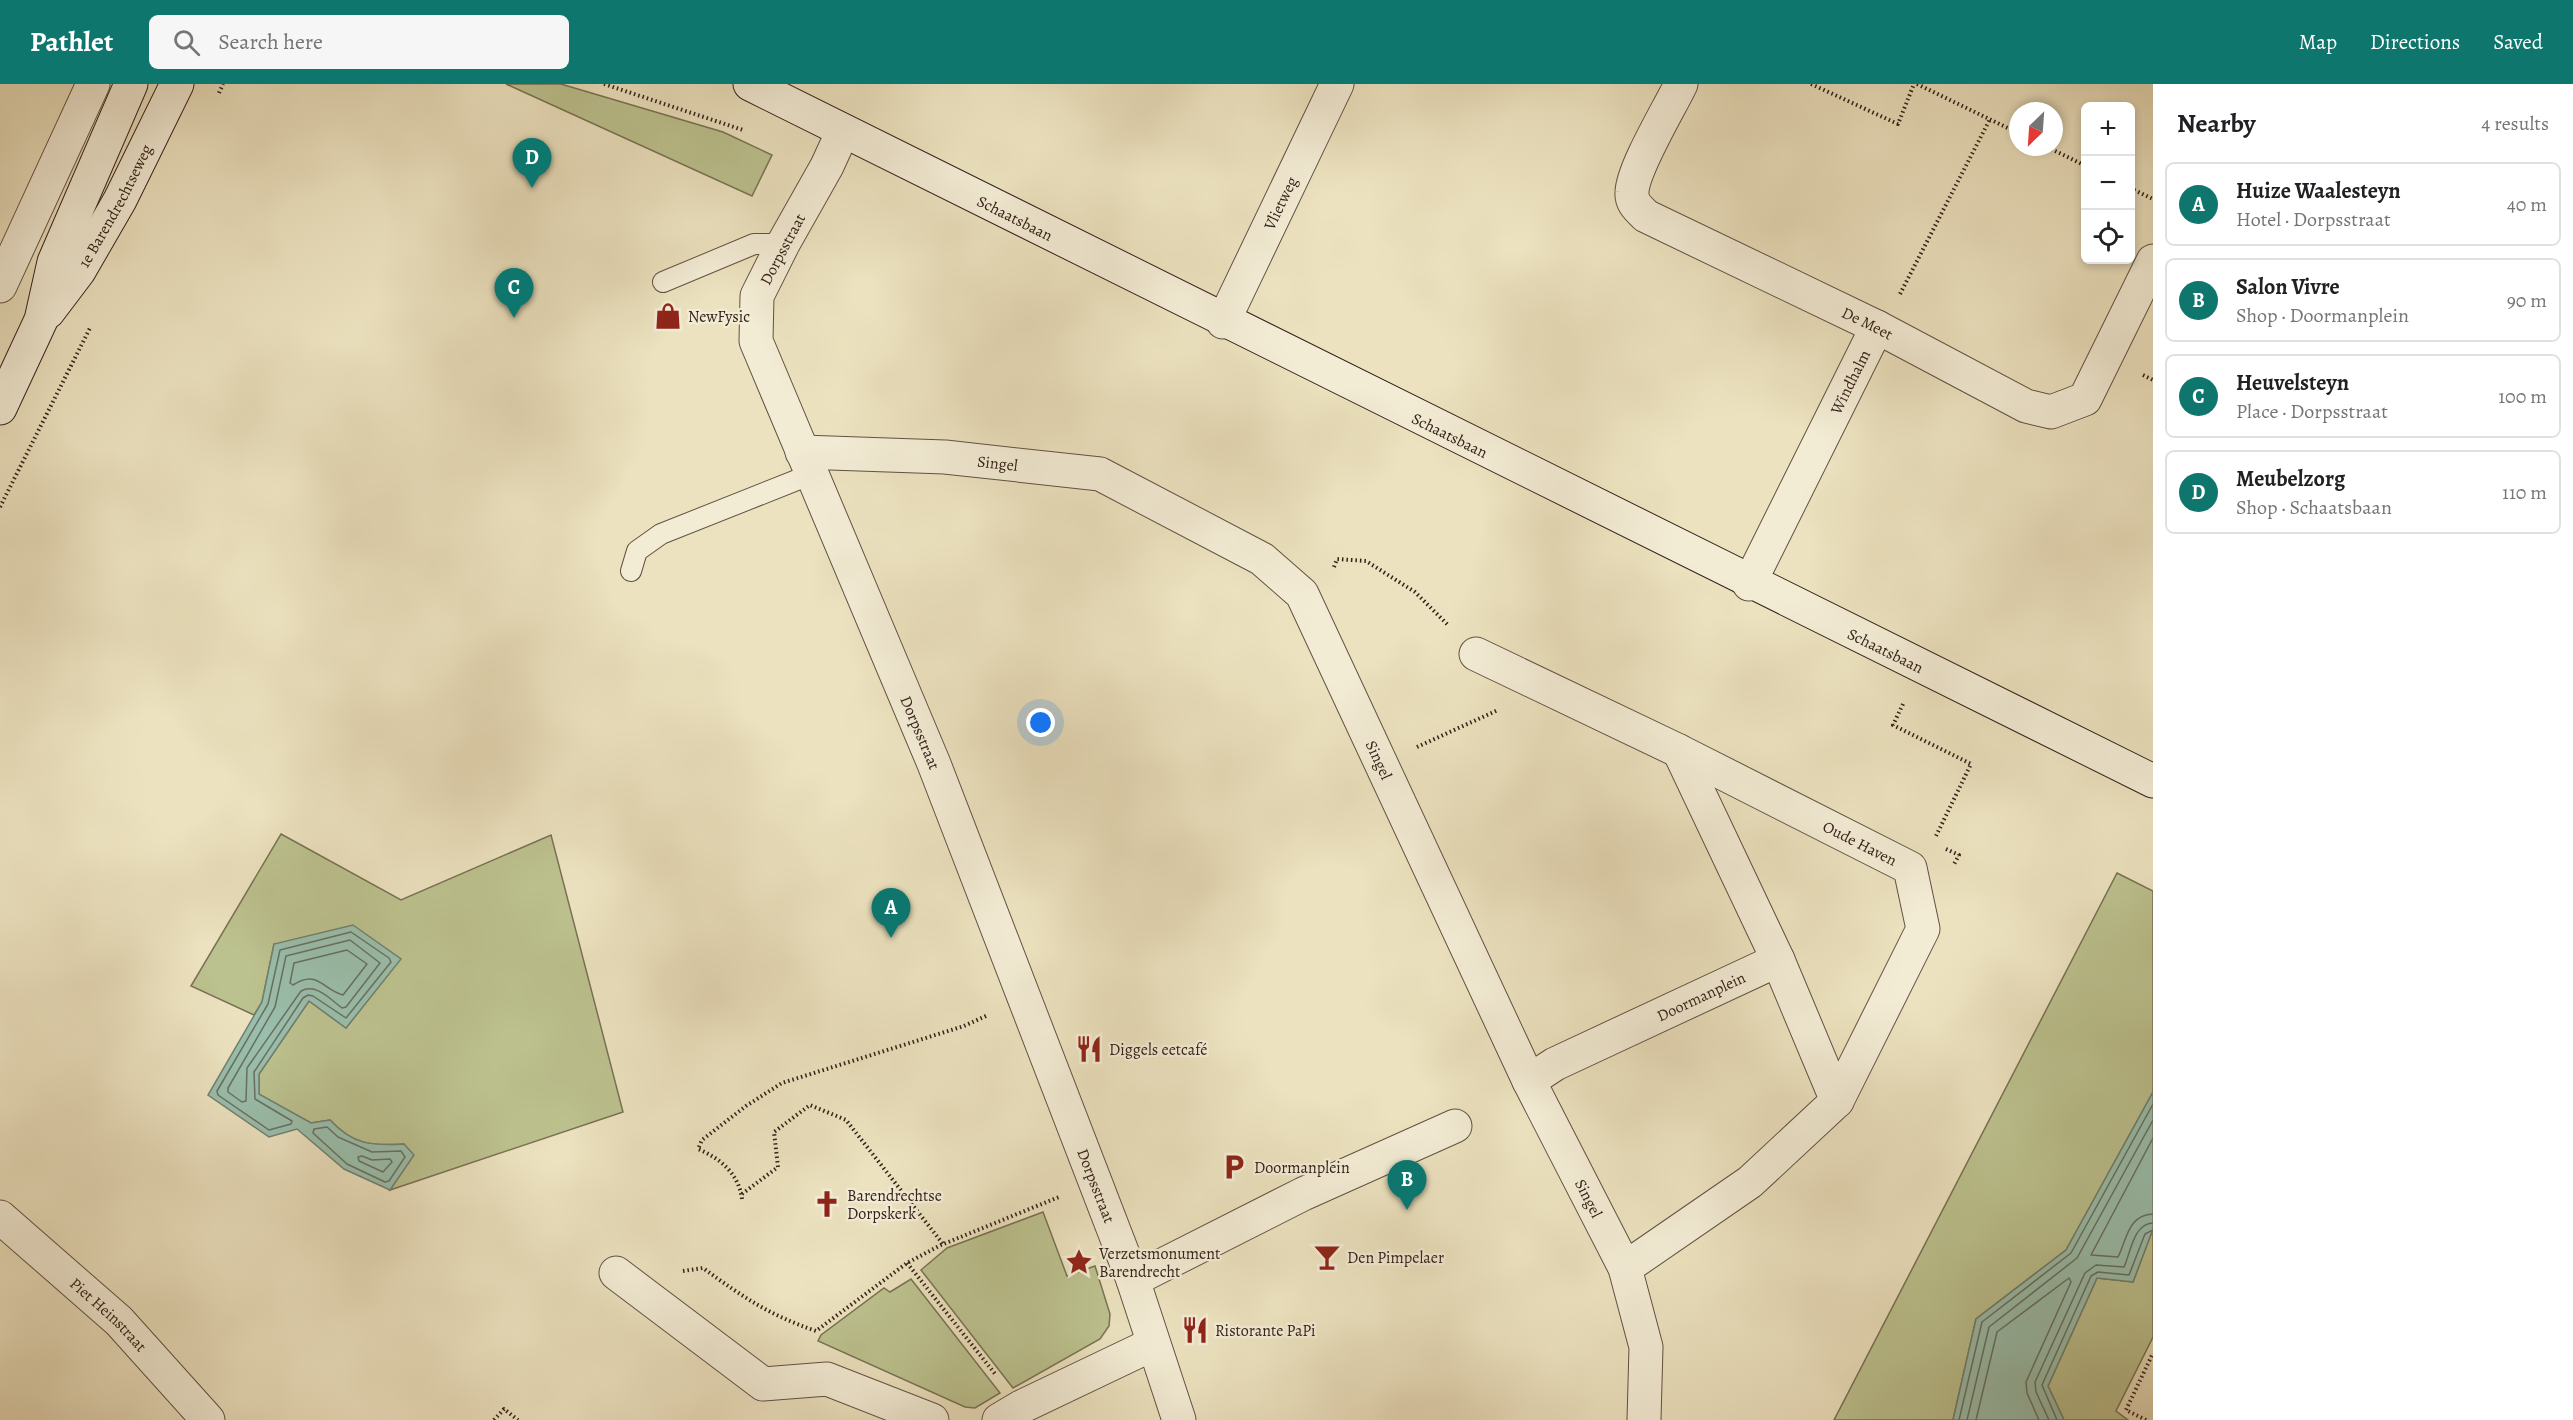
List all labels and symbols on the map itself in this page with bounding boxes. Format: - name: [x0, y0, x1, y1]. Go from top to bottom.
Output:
- north arrow: [2009, 102, 2063, 156]
- pin: D: [512, 138, 552, 188]
- street label: 1e Barendrechtseweg: [73, 141, 158, 272]
- street label: Vlietweg: [1258, 173, 1303, 235]
- street label: Schaatsbaan: [973, 190, 1057, 247]
- street label: Dorpsstraat: [755, 210, 811, 289]
- pin: C: [494, 268, 534, 318]
- shop icon: NewFysic: [653, 301, 683, 331]
- street label: De Meet: [1838, 302, 1897, 346]
- place label: NewFysic: [688, 306, 750, 328]
- street label: Windhalm: [1825, 346, 1876, 419]
- street label: Schaatsbaan: [1408, 408, 1491, 464]
- street label: Singel: [976, 451, 1019, 477]
- street label: Schaatsbaan: [1844, 623, 1927, 679]
- street label: Dorpsstraat: [895, 693, 945, 773]
- your location: [1026, 708, 1055, 737]
- street label: Singel: [1360, 737, 1397, 783]
- street label: Oude Haven: [1819, 816, 1901, 872]
- pin: A: [872, 888, 910, 938]
- street label: Doormanplein: [1653, 967, 1749, 1027]
- restaurant icon: Diggels eetcafé: [1074, 1034, 1104, 1064]
- place label: Diggels eetcafé: [1109, 1039, 1207, 1061]
- street label: Dorpsstraat: [1071, 1146, 1120, 1226]
- parking icon: Doormanplein: [1219, 1152, 1249, 1182]
- place label: Doormanplein: [1254, 1157, 1350, 1179]
- pin: B: [1388, 1160, 1426, 1210]
- street label: Singel: [1569, 1175, 1607, 1222]
- place label: Barendrechtse Dorpskerk: [847, 1185, 942, 1225]
- church icon: Barendrechtse Dorpskerk: [812, 1189, 842, 1219]
- bar icon: Den Pimpelaer: [1312, 1242, 1342, 1272]
- place label: Verzetsmonument Barendrecht: [1098, 1243, 1220, 1283]
- place icon: Verzetsmonument Barendrecht: [1064, 1247, 1094, 1277]
- place label: Den Pimpelaer: [1347, 1247, 1444, 1269]
- street label: Piet Heinstraat: [65, 1273, 151, 1357]
- restaurant icon: Ristorante PaPi: [1180, 1315, 1210, 1345]
- place label: Ristorante PaPi: [1215, 1320, 1315, 1342]

